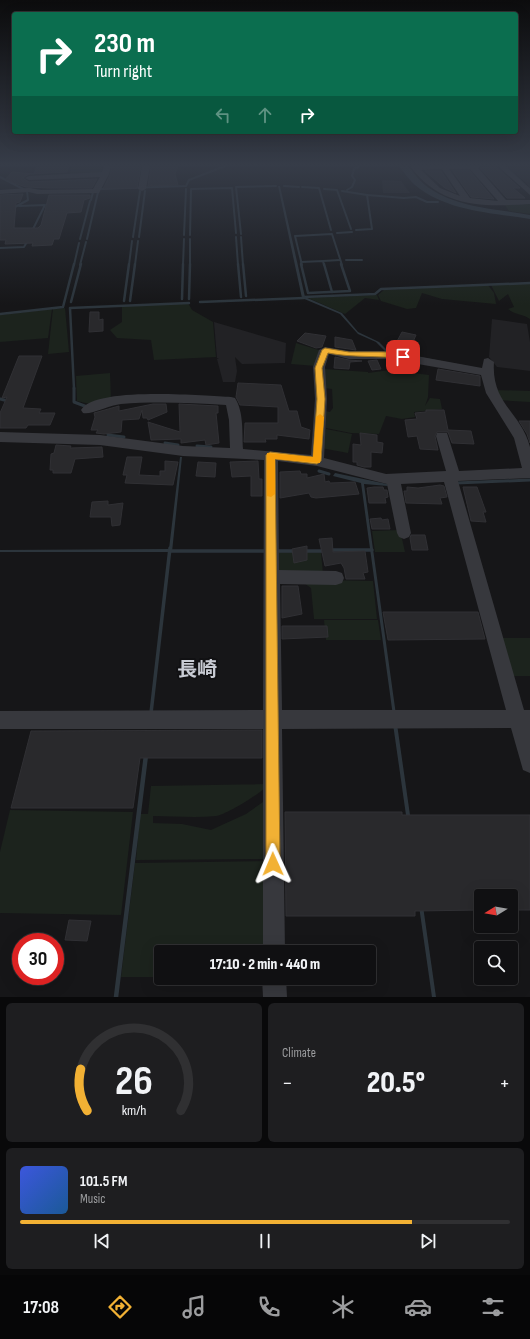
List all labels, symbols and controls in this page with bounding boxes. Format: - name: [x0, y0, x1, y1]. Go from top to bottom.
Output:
- text: 230 m: [94, 27, 155, 60]
- icon: right: [28, 28, 80, 80]
- text: Turn right: [94, 61, 152, 82]
- icon: left: [212, 104, 234, 126]
- icon: ahead: [254, 104, 276, 126]
- icon: right: [296, 104, 318, 126]
- pin: [386, 340, 420, 374]
- icon: arrive: [392, 346, 414, 368]
- district label: 長崎: [177, 658, 217, 682]
- position arrow: [252, 843, 294, 885]
- north arrow: [474, 889, 518, 933]
- map controls: [474, 889, 518, 985]
- speed limit sign: 30: [12, 933, 64, 985]
- button: search: [474, 941, 518, 985]
- text: 17:10 · 2 min · 440 m: [210, 955, 320, 974]
- text: Climate: [282, 1045, 316, 1061]
- text: 26: [115, 1056, 153, 1105]
- text: 20.5°: [367, 1065, 425, 1101]
- text: −: [282, 1070, 293, 1097]
- text: +: [499, 1070, 510, 1097]
- text: km/h: [122, 1101, 146, 1118]
- text: 101.5 FM: [80, 1172, 127, 1191]
- text: Music: [80, 1191, 105, 1207]
- icon: previous: [91, 1230, 113, 1252]
- icon: pause: [254, 1230, 276, 1252]
- icon: next: [417, 1230, 439, 1252]
- icon: directions: [106, 1293, 134, 1321]
- icon: music: [180, 1293, 208, 1321]
- icon: phone: [255, 1293, 283, 1321]
- icon: climate: [329, 1293, 357, 1321]
- icon: car: [404, 1293, 432, 1321]
- icon: filters: [479, 1293, 507, 1321]
- text: 17:08: [23, 1297, 59, 1318]

